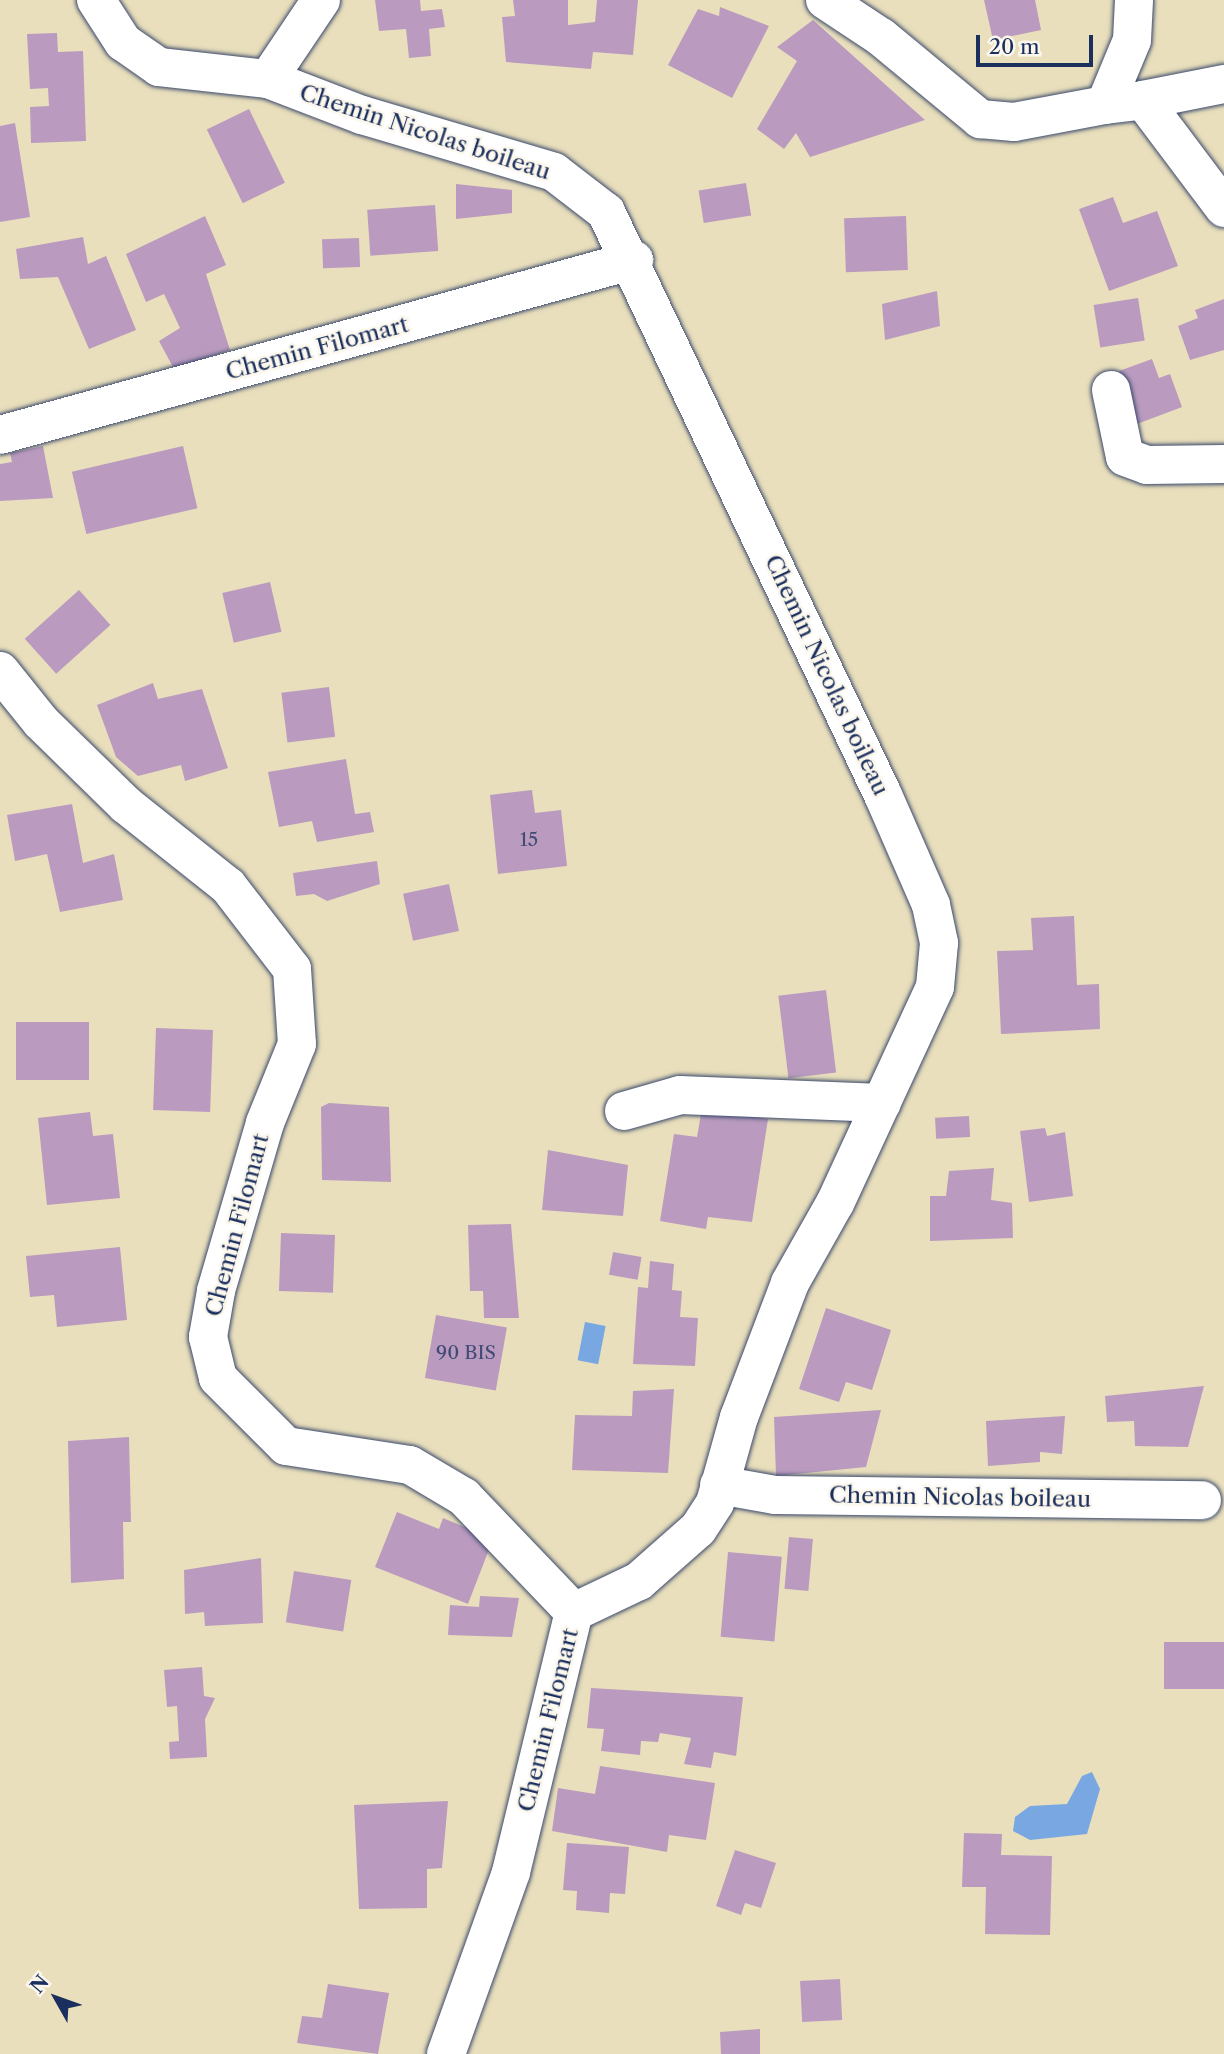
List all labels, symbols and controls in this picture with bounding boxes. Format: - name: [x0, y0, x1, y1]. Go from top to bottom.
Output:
- scale bar: [979, 21, 1096, 65]
- text: 20 m: [989, 34, 1040, 59]
- street label: Chemin Nicolas boileau: [296, 78, 554, 186]
- street label: Chemin Filomart: [223, 310, 411, 386]
- street label: Chemin Nicolas boileau: [759, 550, 895, 800]
- house number: 15: [520, 829, 538, 851]
- street label: Chemin Filomart: [199, 1131, 275, 1319]
- house number: 90 BIS: [436, 1342, 496, 1364]
- street label: Chemin Nicolas boileau: [829, 1481, 1091, 1513]
- street label: Chemin Filomart: [512, 1625, 584, 1815]
- north arrow: [21, 1963, 91, 2033]
- text: N: [25, 1970, 54, 1998]

